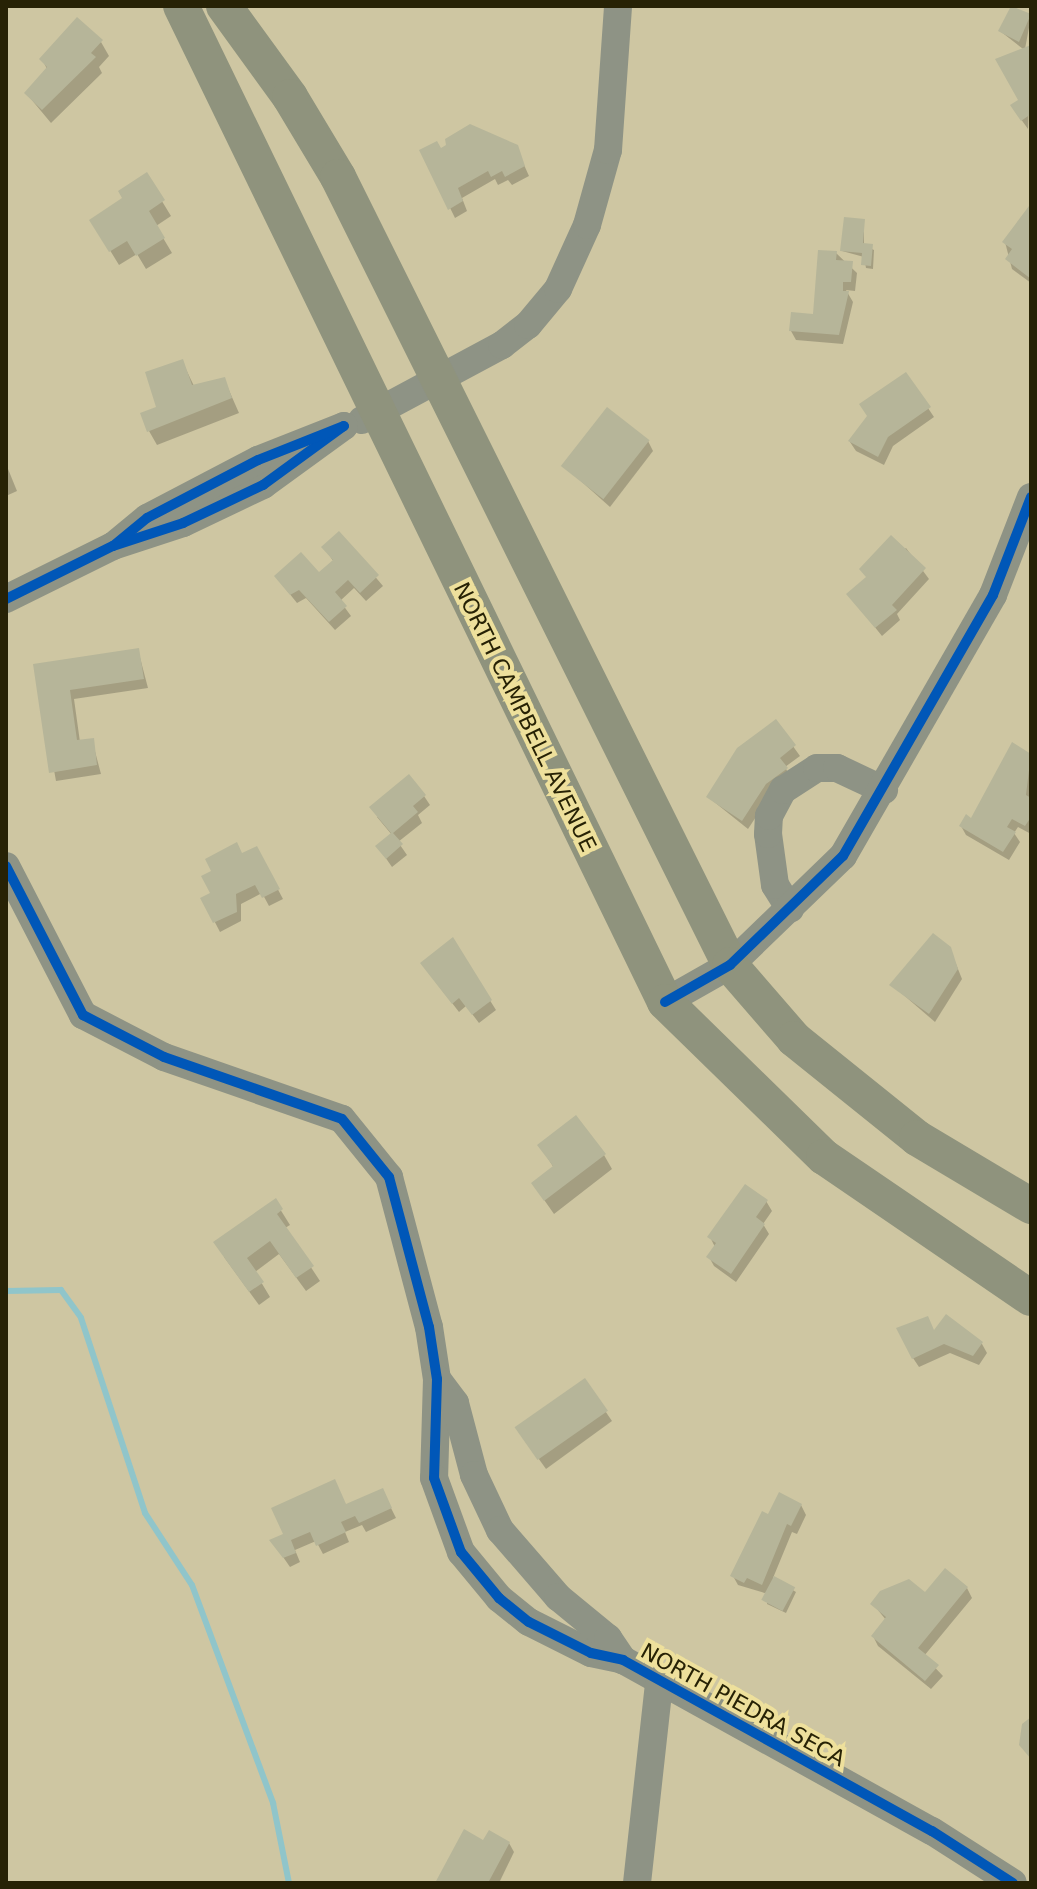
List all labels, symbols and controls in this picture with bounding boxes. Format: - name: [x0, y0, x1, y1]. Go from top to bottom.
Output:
- street label: NORTH CAMPBELL AVENUE: [448, 578, 602, 856]
- street label: NORTH PIEDRA SECA: [636, 1638, 850, 1772]

